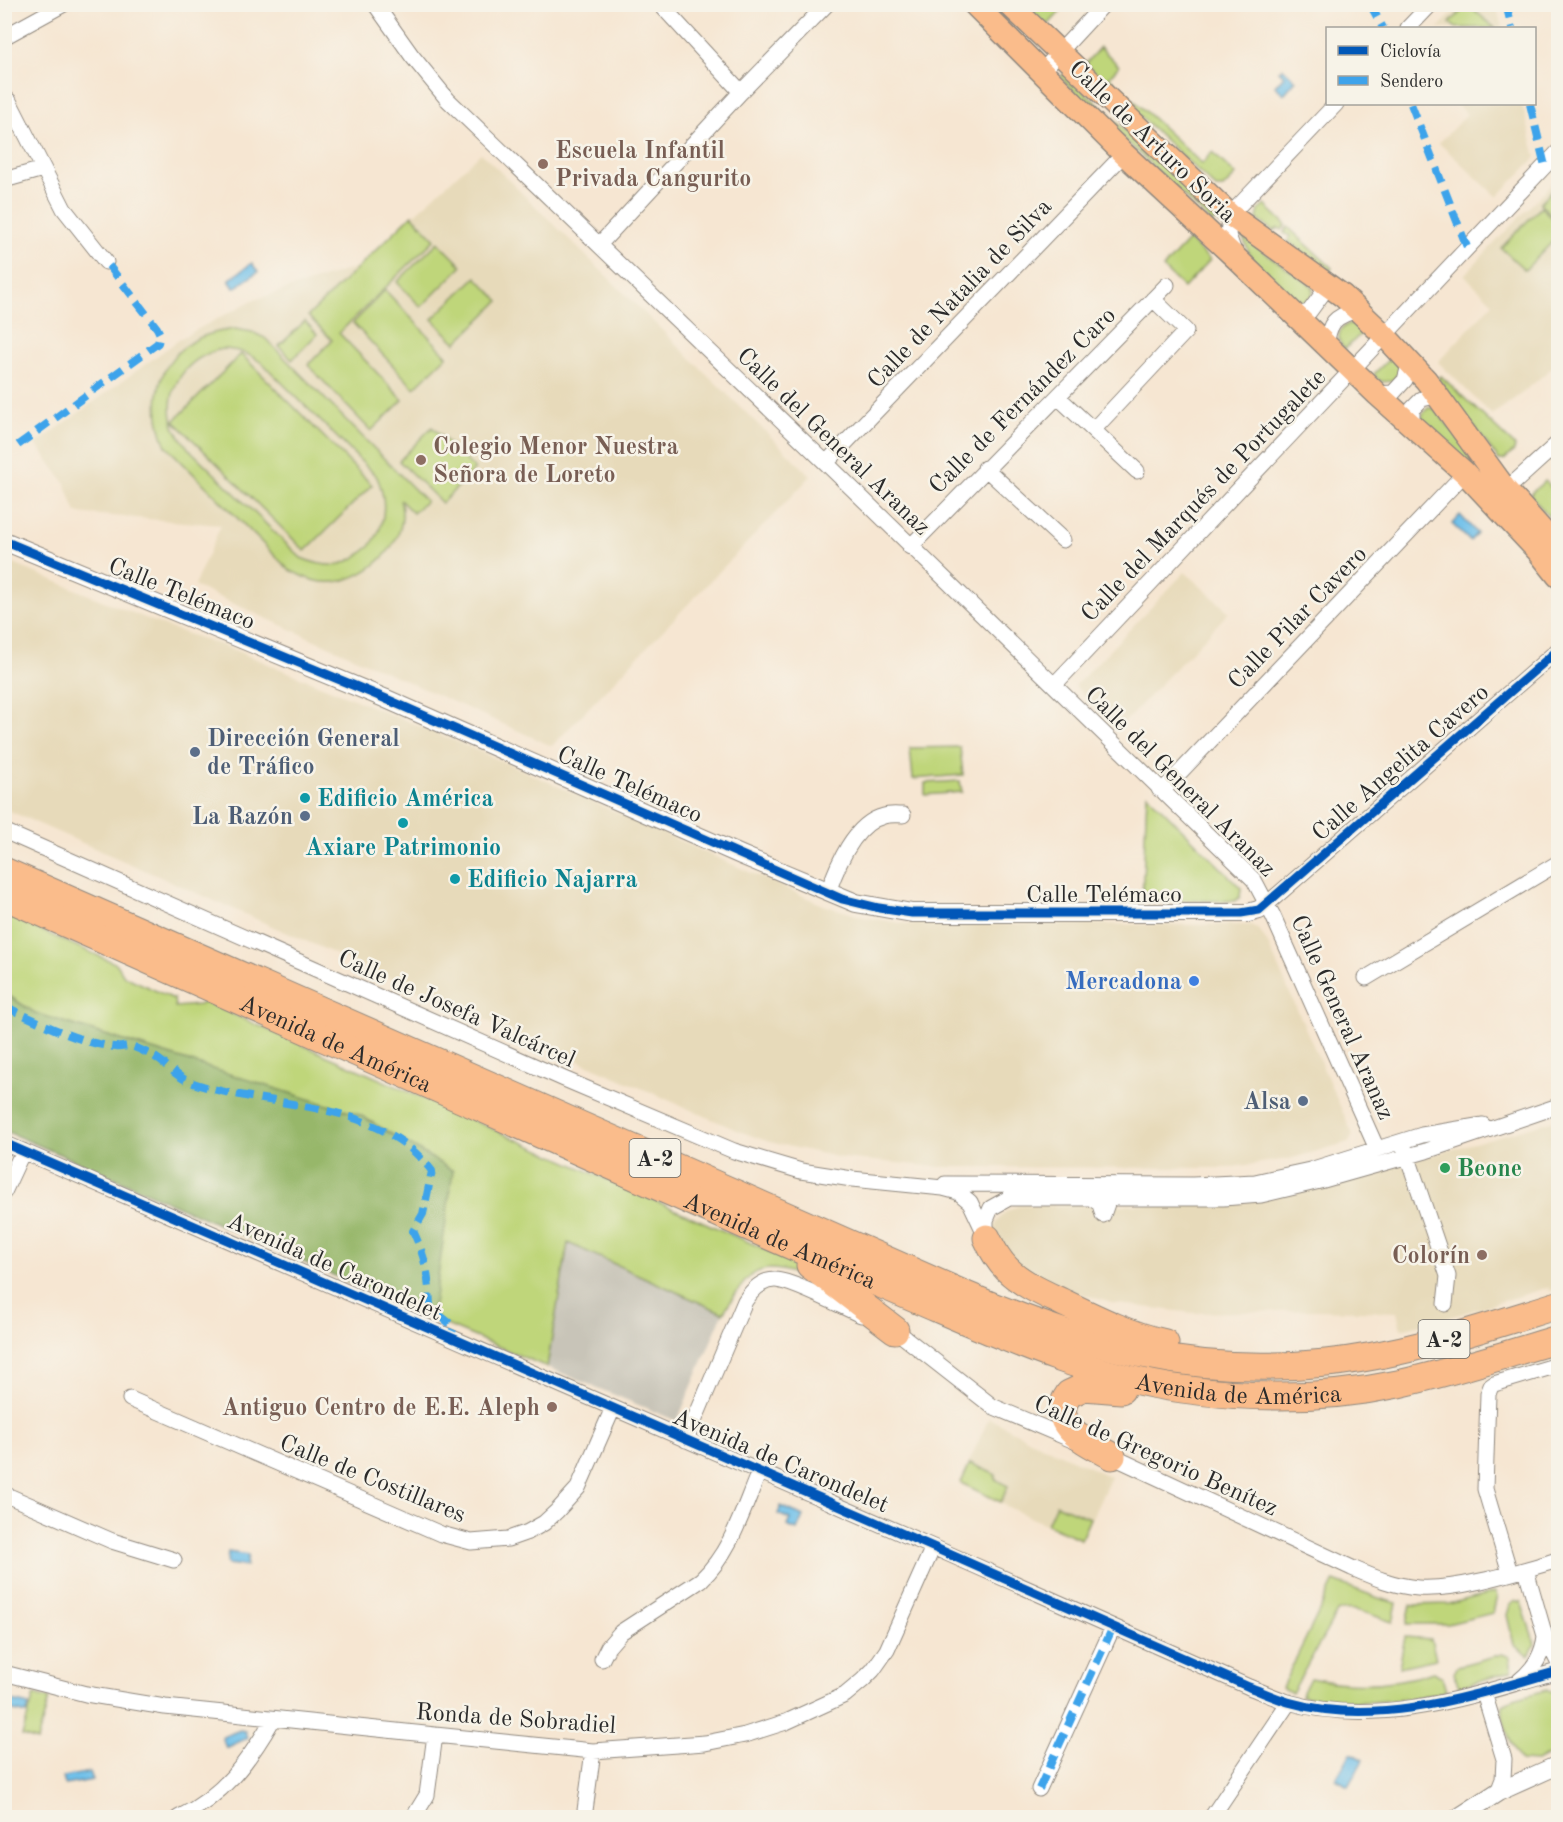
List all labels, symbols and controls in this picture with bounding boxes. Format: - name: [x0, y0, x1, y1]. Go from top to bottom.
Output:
- legend: [1326, 27, 1536, 105]
- text: Ciclovía: [1380, 43, 1441, 61]
- street label: Calle de Arturo Soria: [1064, 57, 1240, 228]
- text: Sendero: [1380, 73, 1443, 91]
- place label: Escuela Infantil Privada Cangurito: [555, 140, 751, 192]
- marker: Escuela Infantil Privada Cangurito: [536, 157, 550, 171]
- street label: Calle de Natalia de Silva: [864, 195, 1057, 394]
- street label: Calle de Fernández Caro: [926, 304, 1121, 499]
- street label: Calle del General Aranaz: [731, 344, 934, 541]
- street label: Calle del Marqués de Portugalete: [1078, 366, 1331, 627]
- place label: Colegio Menor Nuestra Señora de Loreto: [433, 436, 679, 488]
- marker: Colegio Menor Nuestra Señora de Loreto: [414, 453, 428, 467]
- street label: Calle Pilar Cavero: [1225, 542, 1372, 694]
- street label: Calle Telémaco: [104, 555, 258, 635]
- street label: Calle Angelita Cavero: [1308, 681, 1494, 847]
- street label: Calle del General Aranaz: [1080, 683, 1279, 882]
- place label: Dirección General de Tráfico: [207, 728, 400, 780]
- street label: Calle Telémaco: [553, 743, 705, 829]
- marker: Dirección General de Tráfico: [188, 745, 202, 759]
- place label: Edificio América: [317, 788, 494, 812]
- marker: Edificio América: [298, 791, 312, 805]
- place label: La Razón: [192, 806, 293, 830]
- marker: La Razón: [298, 809, 312, 823]
- marker: Axiare Patrimonio: [396, 816, 410, 830]
- place label: Axiare Patrimonio: [305, 837, 501, 861]
- place label: Edificio Najarra: [467, 869, 638, 893]
- marker: Edificio Najarra: [448, 872, 462, 886]
- street label: Calle Telémaco: [1026, 884, 1182, 908]
- street label: Calle General Aranaz: [1285, 912, 1397, 1124]
- street label: Calle de Josefa Valcárcel: [334, 947, 578, 1073]
- place label: Mercadona: [1065, 971, 1182, 995]
- marker: Mercadona: [1187, 974, 1201, 988]
- street label: Avenida de América: [235, 992, 435, 1098]
- place label: Alsa: [1243, 1091, 1291, 1115]
- marker: Alsa: [1296, 1094, 1310, 1108]
- road number: A-2: [630, 1139, 680, 1177]
- place label: Beone: [1457, 1158, 1522, 1182]
- marker: Beone: [1438, 1161, 1452, 1175]
- street label: Avenida de América: [679, 1189, 879, 1295]
- street label: Avenida de Carondelet: [223, 1210, 445, 1326]
- place label: Colorín: [1392, 1245, 1470, 1269]
- marker: Colorín: [1475, 1248, 1489, 1262]
- road number: A-2: [1418, 1320, 1470, 1358]
- street label: Avenida de América: [1132, 1371, 1343, 1410]
- street label: Calle de Gregorio Benítez: [1030, 1392, 1281, 1521]
- place label: Antiguo Centro de E.E. Aleph: [221, 1397, 540, 1421]
- marker: Antiguo Centro de E.E. Aleph: [545, 1400, 559, 1414]
- street label: Avenida de Carondelet: [669, 1405, 892, 1518]
- street label: Calle de Costillares: [276, 1432, 469, 1528]
- street label: Ronda de Sobradiel: [415, 1701, 617, 1739]

